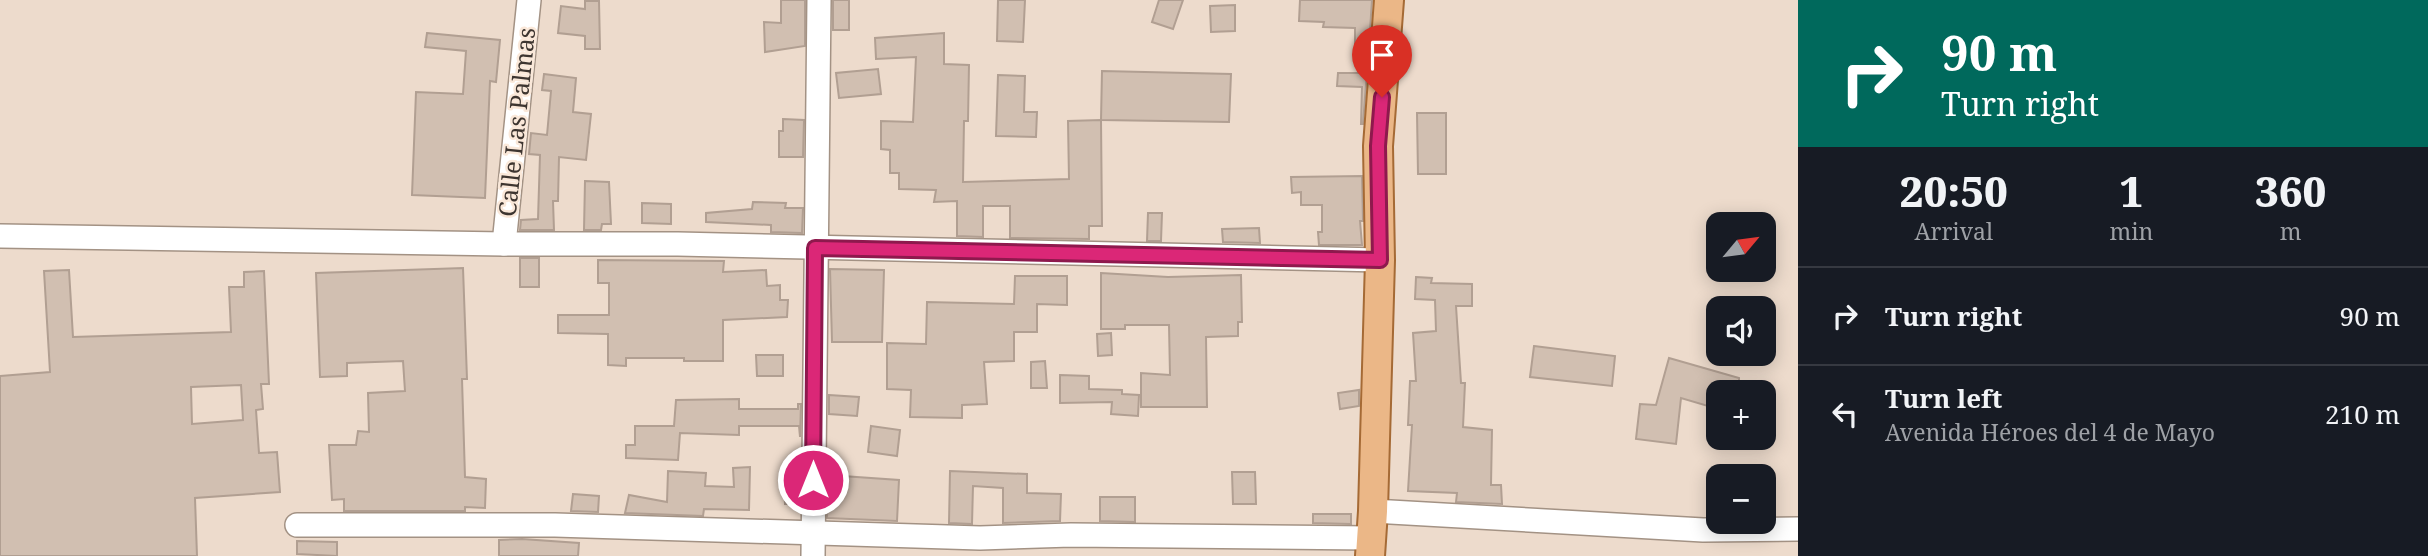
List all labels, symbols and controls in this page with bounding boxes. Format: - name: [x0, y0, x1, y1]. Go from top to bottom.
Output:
- text: 90 m: [1941, 19, 2057, 85]
- pin: [1352, 25, 1412, 97]
- street label: Calle Las Palmas: [490, 26, 542, 218]
- icon: right: [1826, 28, 1917, 119]
- icon: arrive: [1363, 36, 1401, 74]
- text: Turn right: [1941, 82, 2099, 125]
- text: 20:50: [1900, 162, 2008, 219]
- text: 1: [2120, 162, 2143, 219]
- text: 360: [2255, 162, 2326, 219]
- north arrow: [1706, 212, 1776, 282]
- map controls: [1706, 212, 1776, 534]
- text: Arrival: [1914, 215, 1993, 247]
- text: min: [2109, 215, 2153, 247]
- text: m: [2280, 215, 2302, 247]
- button: sound: [1706, 296, 1776, 366]
- icon: right: [1826, 297, 1864, 335]
- text: Turn right: [1885, 298, 2022, 334]
- text: 90 m: [2340, 298, 2400, 334]
- button: +: [1706, 380, 1776, 450]
- text: Turn left: [1885, 380, 2002, 416]
- icon: left: [1826, 395, 1864, 433]
- text: 210 m: [2325, 396, 2400, 432]
- text: Avenida Héroes del 4 de Mayo: [1885, 416, 2215, 448]
- position arrow: [776, 443, 850, 517]
- button: −: [1706, 464, 1776, 534]

